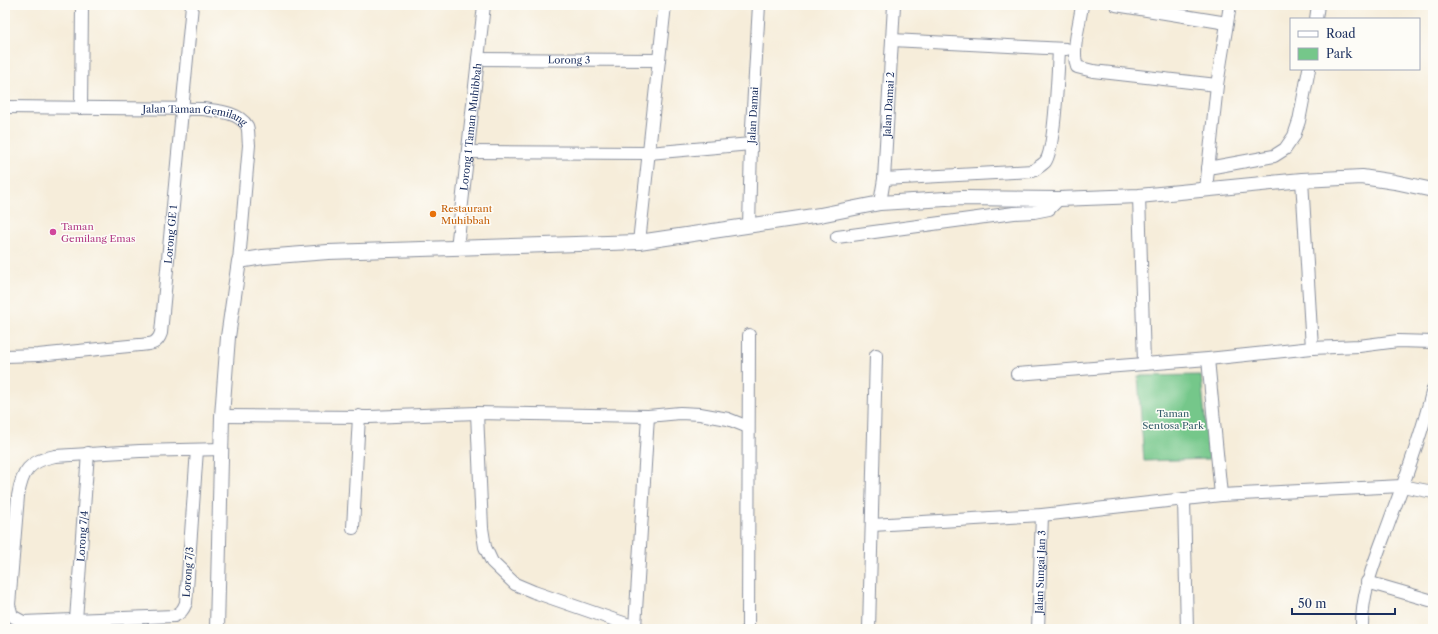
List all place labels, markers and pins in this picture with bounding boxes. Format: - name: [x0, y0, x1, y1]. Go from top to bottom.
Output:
- place label: Restaurant Muhibbah: [441, 202, 493, 227]
- marker: Restaurant Muhibbah: [428, 209, 438, 219]
- place label: Taman Gemilang Emas: [61, 220, 135, 245]
- marker: Taman Gemilang Emas: [48, 227, 58, 237]

